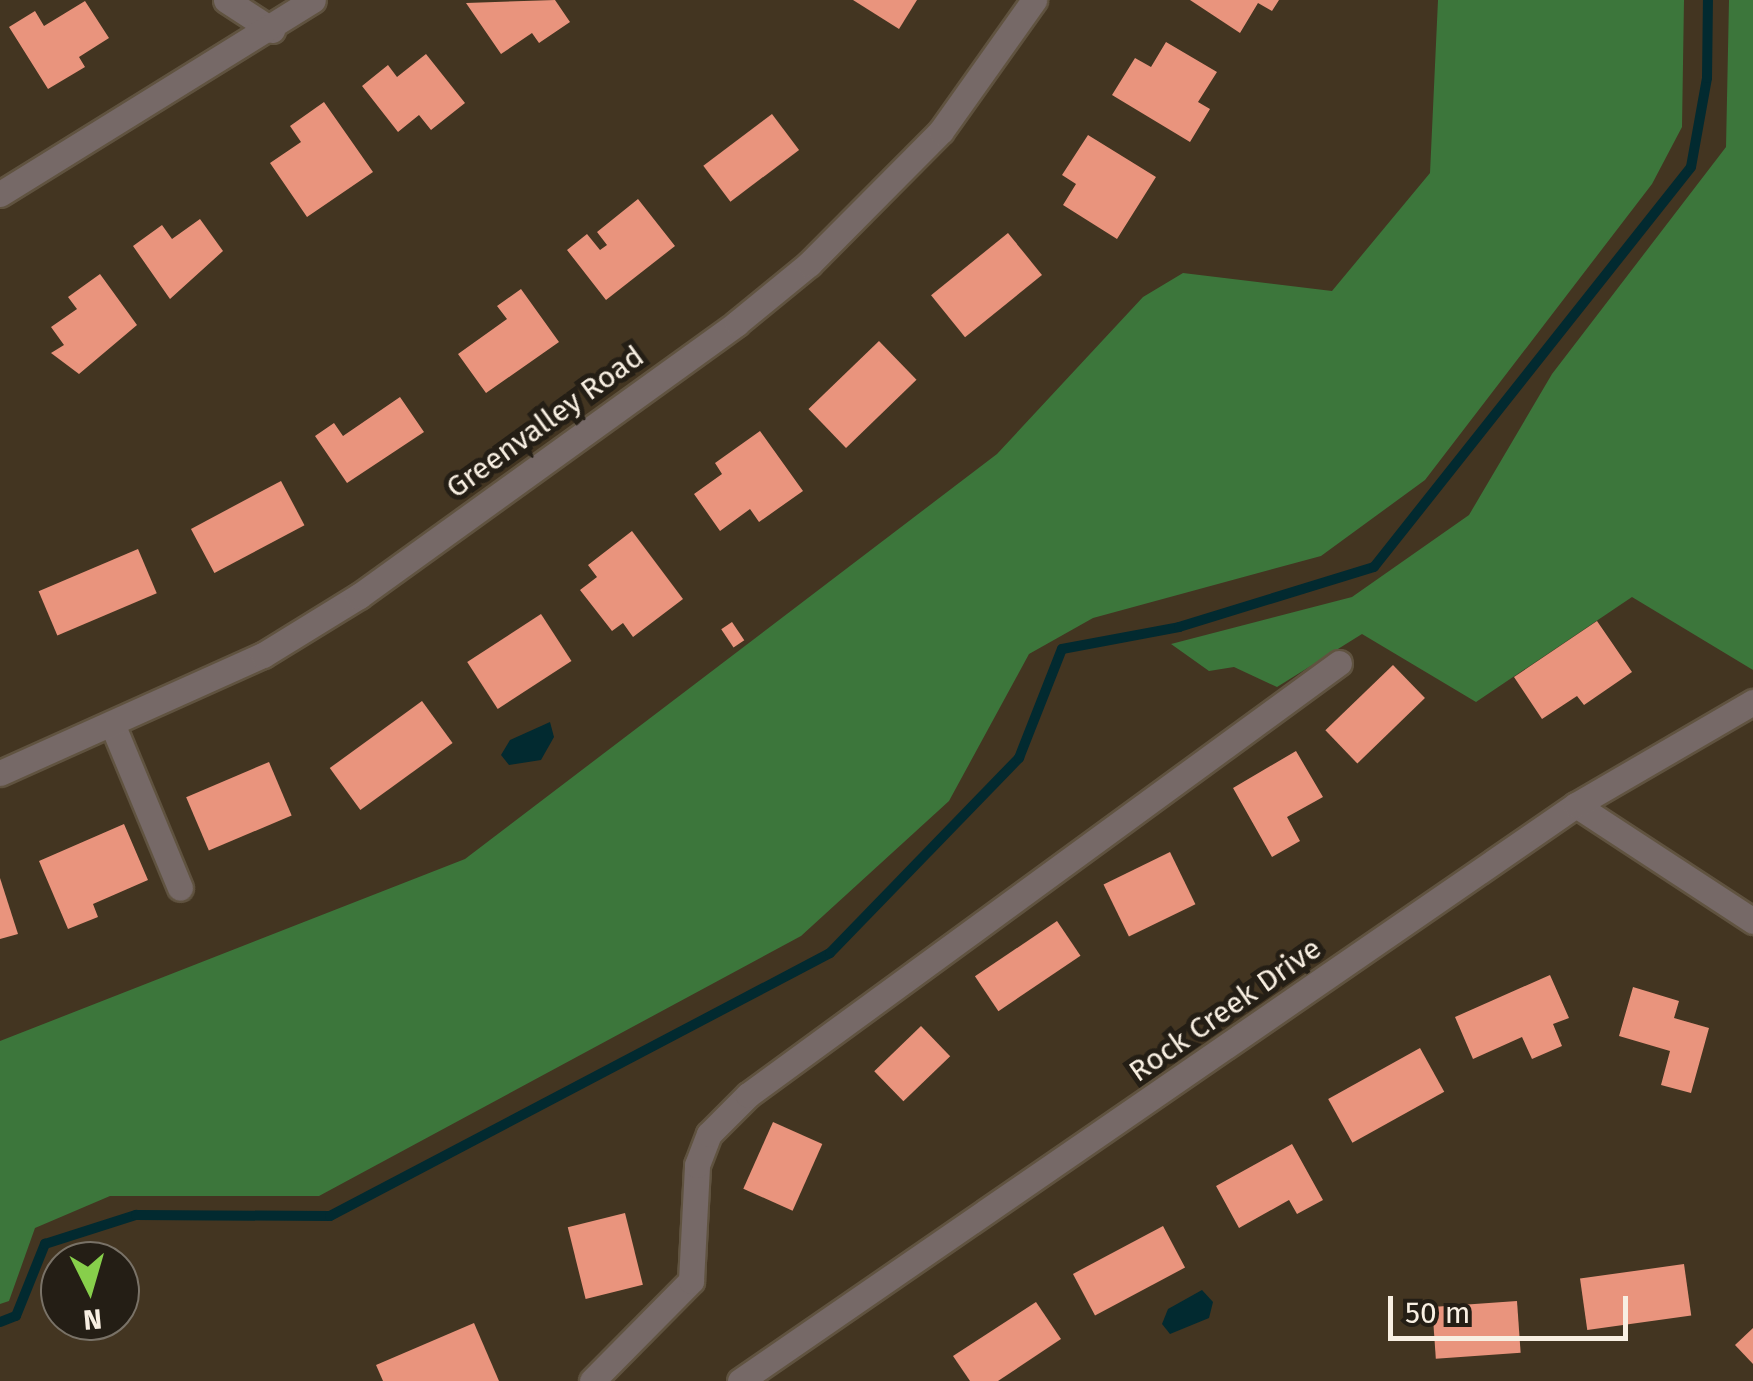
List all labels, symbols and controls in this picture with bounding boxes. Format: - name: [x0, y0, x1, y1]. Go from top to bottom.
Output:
- street label: Greenvalley Road: [439, 338, 651, 506]
- street label: Rock Creek Drive: [1122, 930, 1328, 1090]
- north arrow: [40, 1241, 140, 1341]
- scale bar: [1393, 1276, 1633, 1338]
- text: 50 m: [1405, 1295, 1470, 1331]
- text: N: [82, 1302, 103, 1337]

